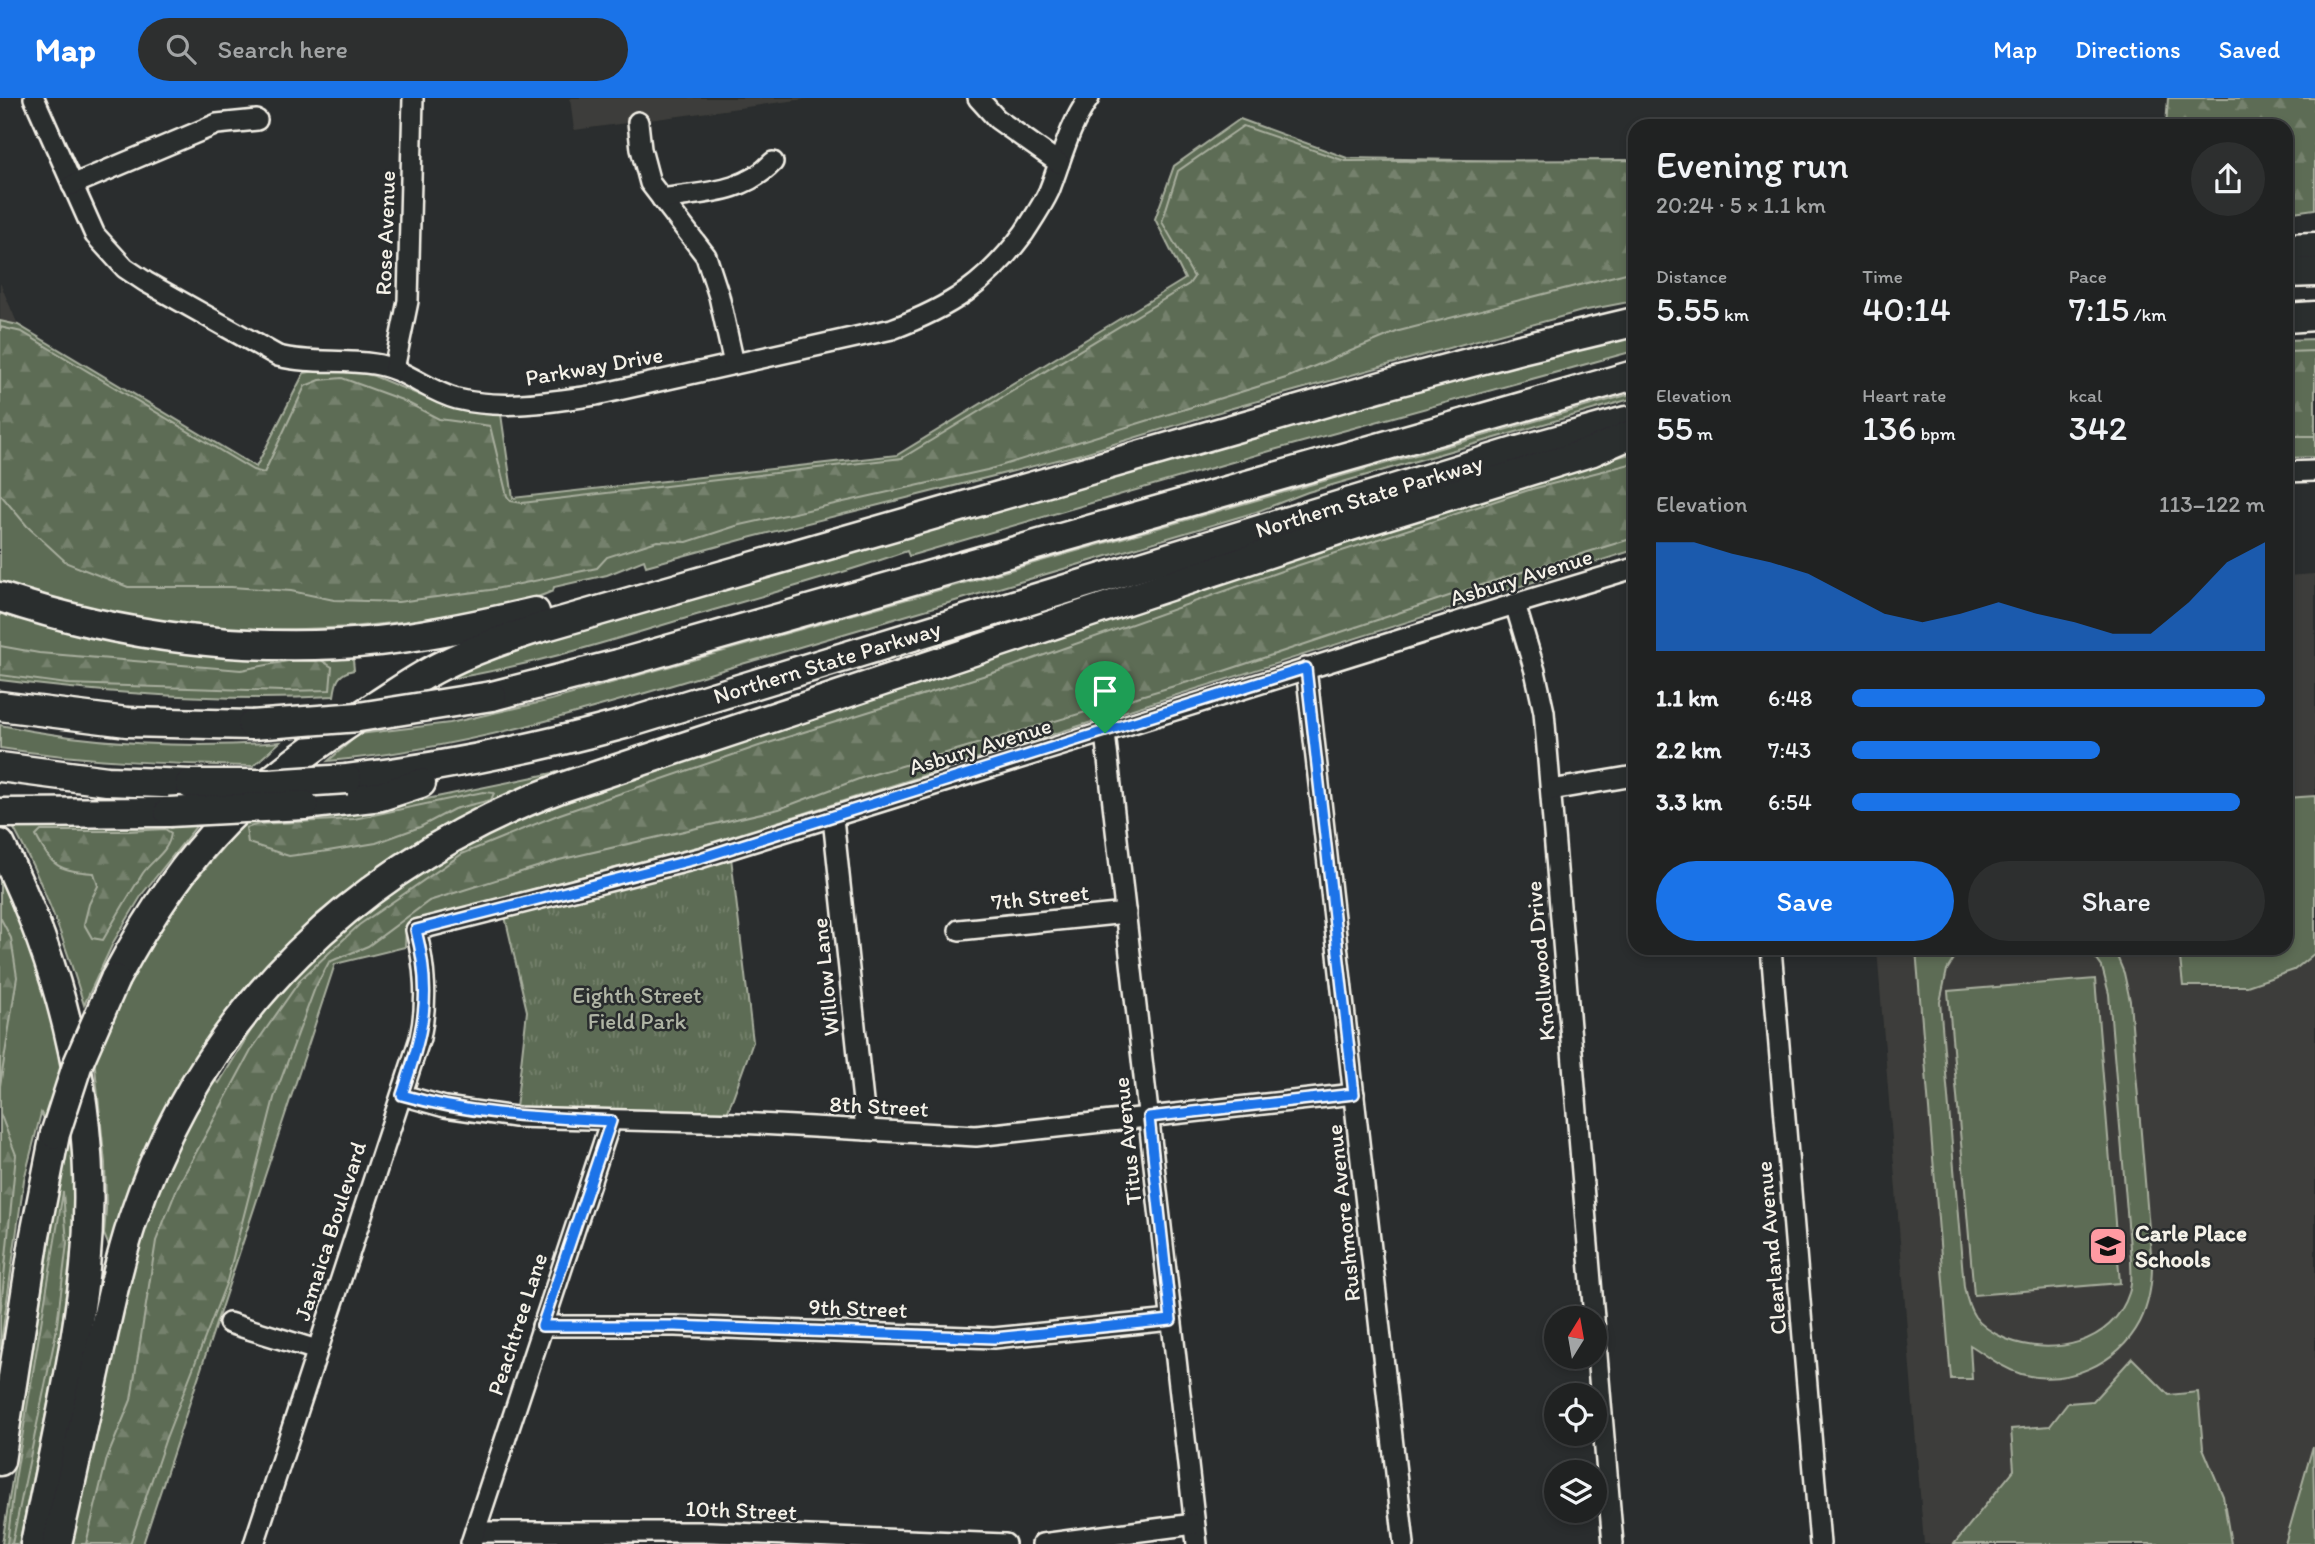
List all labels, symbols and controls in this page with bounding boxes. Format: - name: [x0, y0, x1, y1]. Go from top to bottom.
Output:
- search box: [138, 18, 628, 81]
- text: Map: [35, 30, 96, 69]
- icon: search: [162, 30, 200, 68]
- text: Search here: [218, 33, 348, 65]
- text: Map: [1993, 35, 2037, 64]
- text: Directions: [2075, 35, 2181, 64]
- text: Saved: [2219, 35, 2280, 64]
- text: Evening run: [1656, 142, 1849, 188]
- button: share: [2191, 142, 2265, 216]
- street label: Rose Avenue: [369, 170, 401, 296]
- text: 20:24 · 5 × 1.1 km: [1656, 191, 1826, 219]
- text: Distance: [1656, 265, 1727, 288]
- text: Time: [1862, 265, 1903, 288]
- text: Pace: [2069, 265, 2107, 288]
- text: 5.55: [1656, 288, 1720, 330]
- text: 40:14: [1862, 288, 1951, 330]
- text: 7:15: [2069, 288, 2129, 330]
- text: km: [1720, 303, 1749, 326]
- text: /km: [2129, 303, 2167, 326]
- street label: Parkway Drive: [523, 340, 665, 392]
- text: Elevation: [1656, 384, 1732, 407]
- text: Heart rate: [1862, 384, 1946, 407]
- text: kcal: [2069, 384, 2102, 407]
- text: 55: [1656, 407, 1693, 449]
- text: 136: [1862, 407, 1916, 449]
- text: 342: [2069, 407, 2127, 449]
- text: m: [1693, 422, 1713, 445]
- text: bpm: [1916, 422, 1956, 445]
- street label: Northern State Parkway: [1252, 448, 1486, 544]
- text: Elevation: [1656, 490, 1747, 518]
- text: 113–122 m: [2159, 490, 2265, 518]
- street label: Asbury Avenue: [1446, 542, 1596, 612]
- street label: Northern State Parkway: [710, 614, 944, 710]
- pin: [1075, 661, 1135, 733]
- icon: arrive: [1086, 672, 1124, 710]
- text: 1.1 km: [1656, 684, 1719, 712]
- text: 6:48: [1768, 684, 1812, 712]
- street label: Asbury Avenue: [905, 711, 1055, 781]
- text: 2.2 km: [1656, 736, 1721, 764]
- text: 7:43: [1768, 736, 1811, 764]
- text: 3.3 km: [1656, 788, 1722, 816]
- text: 6:54: [1768, 788, 1812, 816]
- button: Save: [1656, 861, 1954, 941]
- button: Share: [1968, 861, 2265, 941]
- street label: 7th Street: [990, 878, 1091, 916]
- street label: Knollwood Drive: [1519, 880, 1561, 1042]
- street label: Willow Lane: [805, 917, 845, 1037]
- park label: Eighth Street Field Park: [572, 981, 702, 1035]
- street label: Titus Avenue: [1106, 1076, 1148, 1206]
- street label: 8th Street: [829, 1089, 930, 1123]
- street label: Rushmore Avenue: [1320, 1123, 1366, 1303]
- street label: Jamaica Boulevard: [288, 1137, 372, 1324]
- street label: Clearland Avenue: [1749, 1160, 1793, 1336]
- place label: Carle Place Schools: [2135, 1219, 2247, 1273]
- school or university icon: Carle Place Schools: [2087, 1225, 2129, 1267]
- street label: Peachtree Lane: [481, 1249, 553, 1399]
- street label: 9th Street: [808, 1292, 908, 1324]
- north arrow: [1544, 1306, 1606, 1368]
- map controls: [1544, 1306, 1607, 1523]
- button: locate: [1544, 1383, 1607, 1446]
- button: layers: [1544, 1460, 1607, 1523]
- street label: 10th Street: [685, 1494, 798, 1526]

